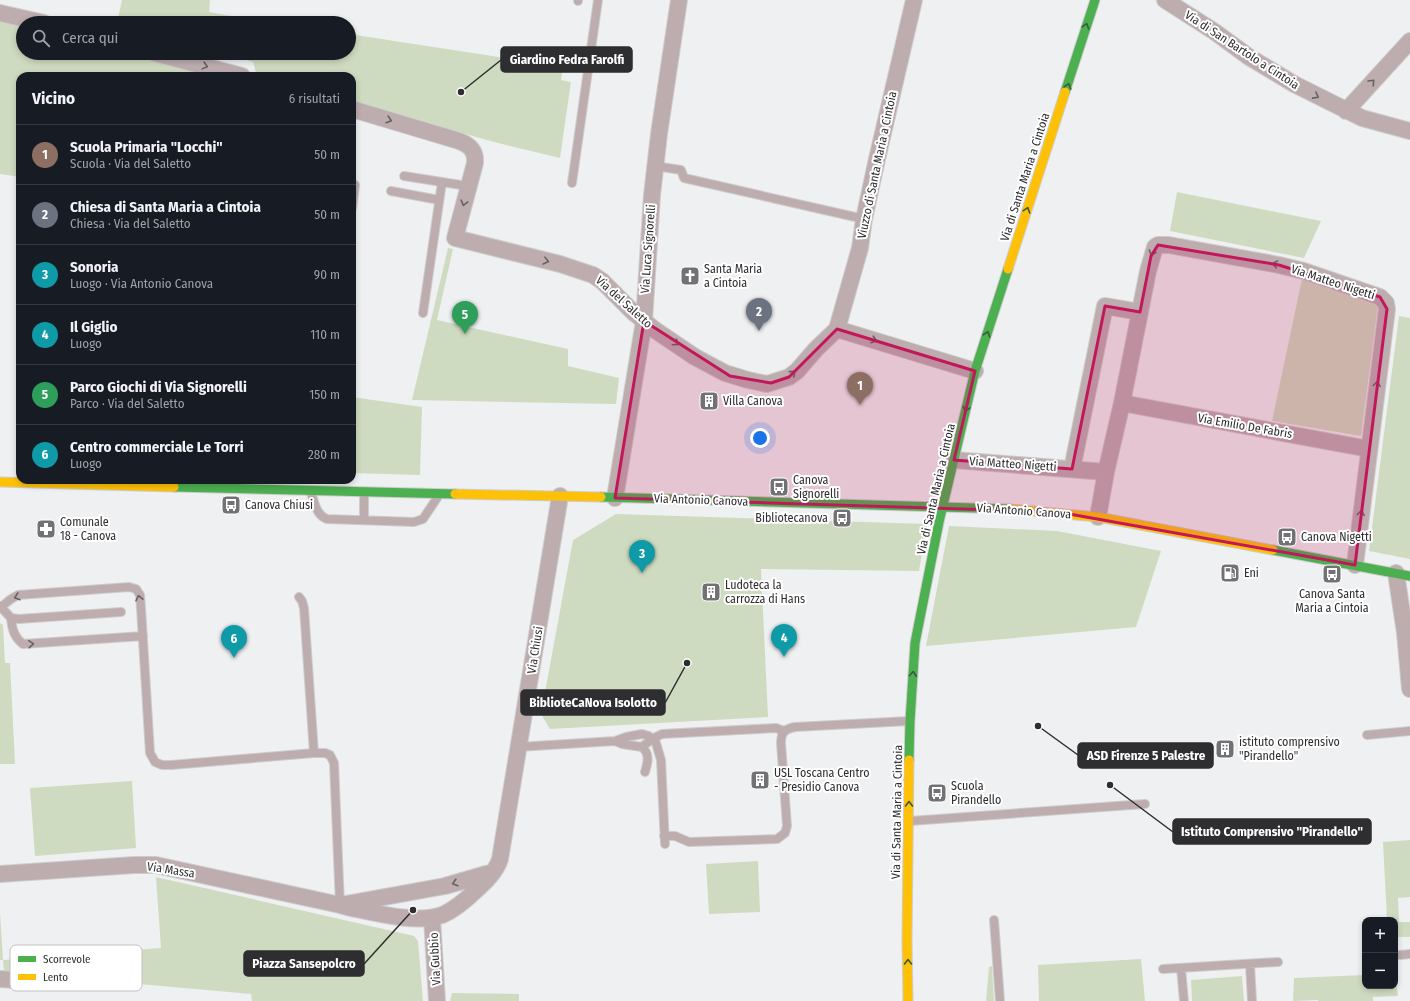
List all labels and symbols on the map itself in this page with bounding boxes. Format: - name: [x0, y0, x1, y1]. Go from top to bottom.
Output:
- street label: Via di San Bartolo a Cintoia: [1182, 8, 1302, 92]
- one-way arrow: [1082, 23, 1090, 30]
- callout: Giardino Fedra Farolfi: [501, 47, 632, 72]
- text: Giardino Fedra Farolfi: [510, 52, 624, 67]
- one-way arrow: [202, 62, 208, 70]
- one-way arrow: [1367, 79, 1375, 87]
- one-way arrow: [1063, 83, 1072, 90]
- street label: Viuzzo di Santa Maria a Cintoia: [855, 90, 899, 240]
- one-way arrow: [1312, 91, 1319, 99]
- street label: Via di Santa Maria a Cintoia: [998, 111, 1052, 243]
- one-way arrow: [386, 115, 393, 124]
- one-way arrow: [461, 200, 469, 206]
- street label: Via Luca Signorelli: [638, 204, 658, 294]
- one-way arrow: [1022, 207, 1031, 214]
- one-way arrow: [1149, 250, 1157, 257]
- one-way arrow: [543, 256, 550, 265]
- one-way arrow: [1272, 260, 1278, 269]
- place label: Santa Maria a Cintoia: [704, 262, 762, 290]
- street label: Via Matteo Nigetti: [1289, 262, 1377, 302]
- church icon: Santa Maria a Cintoia: [679, 265, 701, 287]
- street label: Via del Saletto: [593, 273, 655, 331]
- pin: 2: [746, 298, 772, 331]
- pin: 5: [452, 301, 478, 334]
- one-way arrow: [982, 330, 991, 337]
- one-way arrow: [871, 335, 878, 344]
- one-way arrow: [672, 339, 679, 346]
- one-way arrow: [789, 371, 796, 378]
- pin: 1: [847, 372, 873, 405]
- one-way arrow: [1372, 381, 1381, 387]
- building icon: Villa Canova: [698, 390, 720, 412]
- place label: Villa Canova: [723, 394, 783, 408]
- one-way arrow: [962, 405, 971, 412]
- street label: Via Emilio De Fabris: [1197, 411, 1293, 441]
- street label: Via di Santa Maria a Cintoia: [914, 422, 958, 556]
- your location: [750, 428, 770, 448]
- street label: Via Matteo Nigetti: [969, 454, 1057, 474]
- place label: Canova Signorelli: [793, 473, 839, 501]
- bus stop icon: Canova Signorelli: [768, 476, 790, 498]
- street label: Via Antonio Canova: [654, 491, 749, 509]
- bus stop icon: Canova Chiusi: [220, 494, 242, 516]
- place label: Canova Chiusi: [245, 498, 313, 512]
- street label: Via Antonio Canova: [976, 501, 1072, 521]
- bus stop icon: Bibliotecanova: [831, 507, 853, 529]
- one-way arrow: [1356, 510, 1365, 516]
- place label: Bibliotecanova: [755, 511, 828, 525]
- place label: Comunale 18 - Canova: [60, 515, 116, 543]
- pharmacy icon: Comunale 18 - Canova: [35, 518, 57, 540]
- bus stop icon: Canova Nigetti: [1276, 526, 1298, 548]
- place label: Canova Nigetti: [1301, 530, 1372, 544]
- pin: 3: [629, 540, 655, 573]
- fuel station icon: Eni: [1219, 562, 1241, 584]
- bus stop icon: Canova Santa Maria a Cintoia: [1321, 563, 1343, 585]
- place label: Eni: [1244, 566, 1259, 580]
- place label: Ludoteca la carrozza di Hans: [725, 578, 805, 606]
- building icon: Ludoteca la carrozza di Hans: [700, 581, 722, 603]
- place label: Canova Santa Maria a Cintoia: [1295, 587, 1369, 615]
- one-way arrow: [13, 593, 20, 601]
- one-way arrow: [135, 594, 143, 601]
- pin: 4: [771, 624, 797, 657]
- pin: 6: [221, 625, 247, 658]
- street label: Via Chiusi: [524, 625, 546, 675]
- one-way arrow: [28, 639, 35, 648]
- one-way arrow: [909, 671, 917, 677]
- callout: BiblioteCaNova Isolotto: [521, 690, 665, 715]
- text: BiblioteCaNova Isolotto: [529, 695, 657, 710]
- place label: istituto comprensivo "Pirandello": [1239, 735, 1340, 763]
- building icon: istituto comprensivo "Pirandello": [1214, 738, 1236, 760]
- callout: ASD Firenze 5 Palestre: [1078, 743, 1213, 768]
- street label: Via di Santa Maria a Cintoia: [889, 745, 905, 879]
- text: ASD Firenze 5 Palestre: [1086, 748, 1206, 763]
- place label: USL Toscana Centro - Presidio Canova: [774, 766, 870, 794]
- building icon: USL Toscana Centro - Presidio Canova: [749, 769, 771, 791]
- place label: Scuola Pirandello: [951, 779, 1001, 807]
- bus stop icon: Scuola Pirandello: [926, 782, 948, 804]
- one-way arrow: [905, 801, 913, 807]
- callout: Istituto Comprensivo "Pirandello": [1173, 819, 1371, 844]
- text: Istituto Comprensivo "Pirandello": [1181, 824, 1363, 839]
- street label: Via Massa: [146, 859, 196, 881]
- one-way arrow: [452, 878, 459, 886]
- street label: Via Gubbio: [427, 932, 443, 986]
- legend: [10, 945, 142, 991]
- callout: Piazza Sansepolcro: [244, 951, 364, 976]
- text: Scorrevole: [43, 953, 90, 966]
- text: Piazza Sansepolcro: [252, 956, 356, 971]
- one-way arrow: [904, 959, 912, 965]
- text: Lento: [43, 971, 68, 984]

